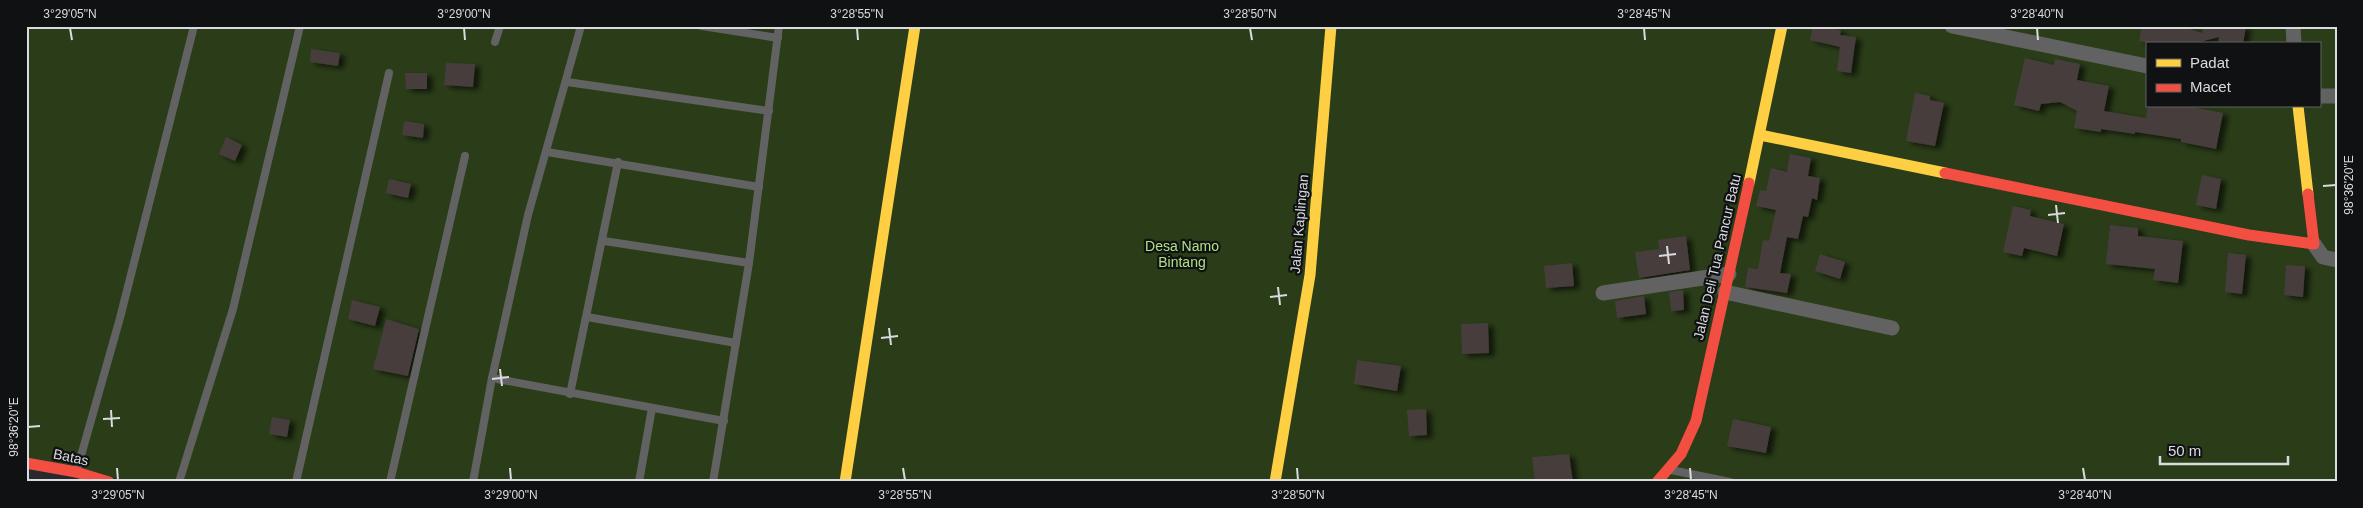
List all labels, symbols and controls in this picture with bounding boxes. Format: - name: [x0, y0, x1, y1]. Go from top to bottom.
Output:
- text: 3°29'05"N: [43, 7, 97, 21]
- text: 3°29'00"N: [437, 7, 491, 21]
- text: 3°28'55"N: [830, 7, 884, 21]
- text: 3°28'50"N: [1223, 7, 1277, 21]
- text: 3°28'45"N: [1617, 7, 1671, 21]
- text: 3°28'40"N: [2010, 7, 2064, 21]
- legend: [2146, 42, 2320, 108]
- text: Padat: [2190, 54, 2230, 71]
- text: Macet: [2190, 78, 2232, 95]
- text: 98°36'20"E: [2342, 155, 2356, 215]
- street label: Jalan Deli Tua Pancur Batu: [1690, 173, 1744, 341]
- street label: Jalan Kaplingan: [1287, 174, 1311, 274]
- park label: Desa Namo Bintang: [1145, 238, 1219, 270]
- text: 98°36'20"E: [7, 397, 21, 457]
- scale bar: [2160, 433, 2288, 465]
- text: 50 m: [2168, 442, 2201, 459]
- street label: Batas: [52, 445, 90, 469]
- text: 3°29'05"N: [91, 488, 145, 502]
- text: 3°29'00"N: [484, 488, 538, 502]
- text: 3°28'55"N: [878, 488, 932, 502]
- text: 3°28'50"N: [1271, 488, 1325, 502]
- text: 3°28'45"N: [1664, 488, 1718, 502]
- text: 3°28'40"N: [2058, 488, 2112, 502]

